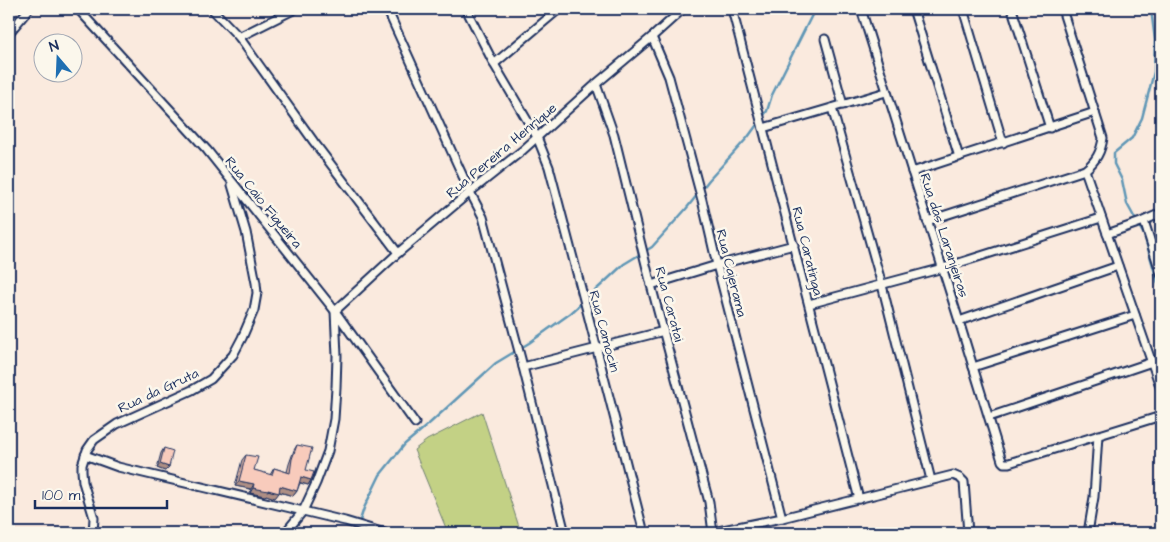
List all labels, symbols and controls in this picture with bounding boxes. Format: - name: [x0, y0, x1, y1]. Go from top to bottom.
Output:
- north arrow: [32, 32, 82, 82]
- text: N: [47, 36, 62, 58]
- street label: Rua Pereira Henrique: [442, 98, 562, 203]
- street label: Rua Caio Figueira: [220, 152, 307, 253]
- street label: Rua das Laranjeiras: [915, 171, 974, 300]
- street label: Rua Caratinga: [786, 205, 828, 298]
- street label: Rua Cajerama: [710, 227, 752, 319]
- street label: Rua Caratai: [649, 265, 689, 344]
- street label: Rua Camocin: [584, 288, 625, 374]
- street label: Rua da Gruta: [115, 363, 202, 418]
- scale bar: [35, 477, 168, 509]
- text: 100 m: [42, 485, 81, 506]

